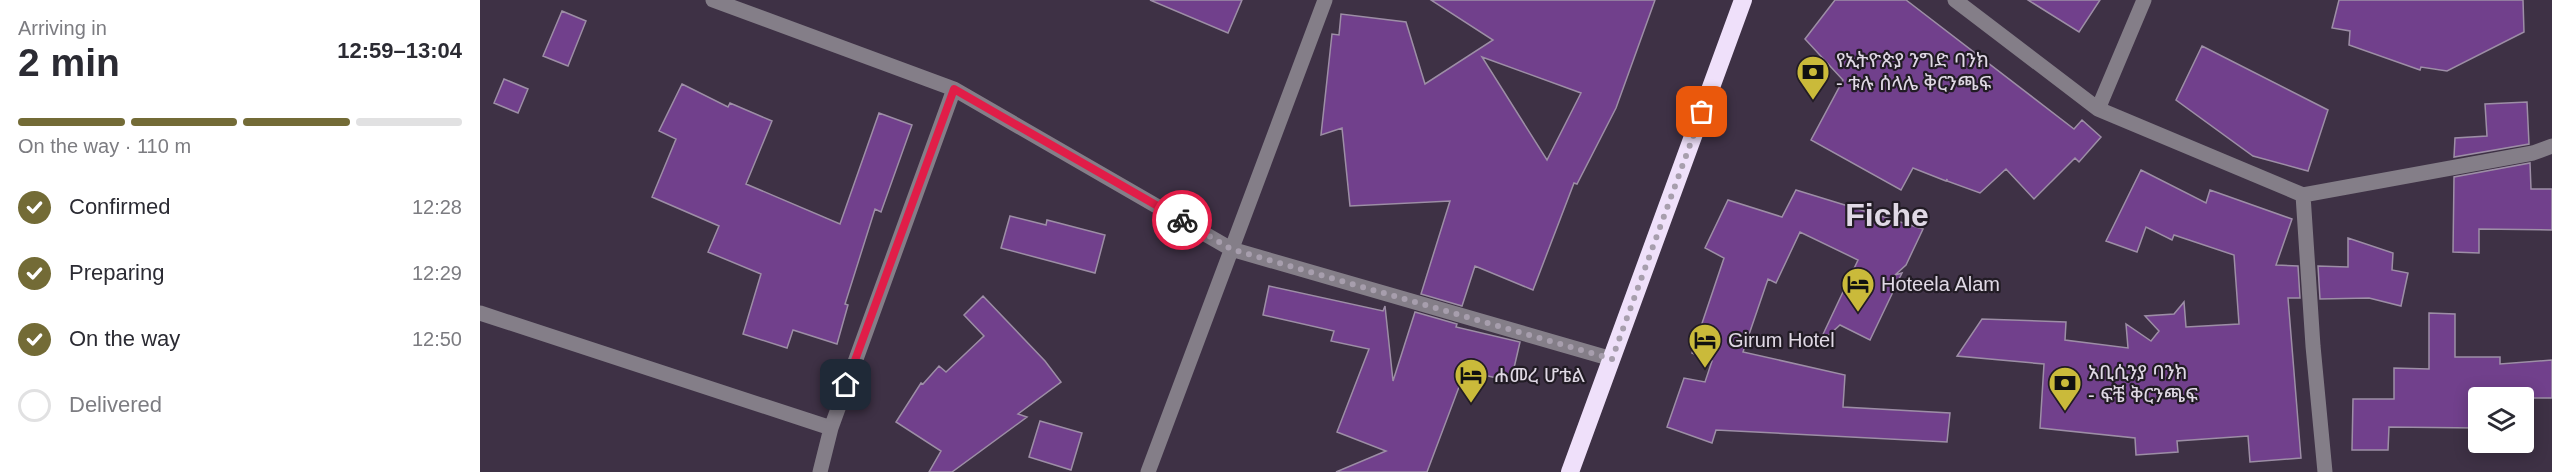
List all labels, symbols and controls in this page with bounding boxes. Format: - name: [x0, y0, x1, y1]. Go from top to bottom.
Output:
- text: Arriving in: [18, 17, 107, 39]
- text: 12:59–13:04: [337, 38, 462, 63]
- text: 2 min: [18, 41, 120, 84]
- place label: የኢትዮጵያ ንግድ ባንክ - ቱሉ ሰላሌ ቅርንጫፍ: [1836, 49, 1992, 94]
- bank icon: የኢትዮጵያ ንግድ ባንክ - ቱሉ ሰላሌ ቅርንጫፍ: [1795, 54, 1831, 101]
- pin: [1676, 86, 1727, 137]
- icon: bag: [1685, 95, 1718, 128]
- text: On the way · 110 m: [18, 135, 191, 157]
- courier: [1152, 190, 1212, 250]
- icon: check: [18, 191, 51, 224]
- text: Confirmed: [69, 194, 170, 219]
- text: 12:28: [412, 196, 462, 218]
- district label: Fiche: [1845, 197, 1929, 233]
- icon: bike: [1166, 204, 1199, 237]
- icon: check: [18, 257, 51, 290]
- text: Preparing: [69, 260, 164, 285]
- text: 12:29: [412, 262, 462, 284]
- hotel icon: Hoteela Alam: [1840, 266, 1876, 313]
- place label: Hoteela Alam: [1881, 273, 2000, 295]
- hotel icon: Girum Hotel: [1687, 322, 1723, 369]
- icon: check: [18, 323, 51, 356]
- text: On the way: [69, 326, 180, 351]
- text: 12:50: [412, 328, 462, 350]
- place label: Girum Hotel: [1728, 329, 1835, 351]
- hotel icon: ሐመረ ሆቴል: [1453, 357, 1489, 404]
- pin: [820, 359, 871, 410]
- place label: አቢሲንያ ባንክ - ፍቼ ቅርንጫፍ: [2088, 361, 2198, 406]
- place label: ሐመረ ሆቴል: [1494, 364, 1585, 386]
- bank icon: አቢሲንያ ባንክ - ፍቼ ቅርንጫፍ: [2047, 365, 2083, 412]
- icon: home: [829, 368, 862, 401]
- map controls: [2468, 387, 2534, 453]
- button: layers: [2468, 387, 2534, 453]
- text: Delivered: [69, 392, 162, 417]

